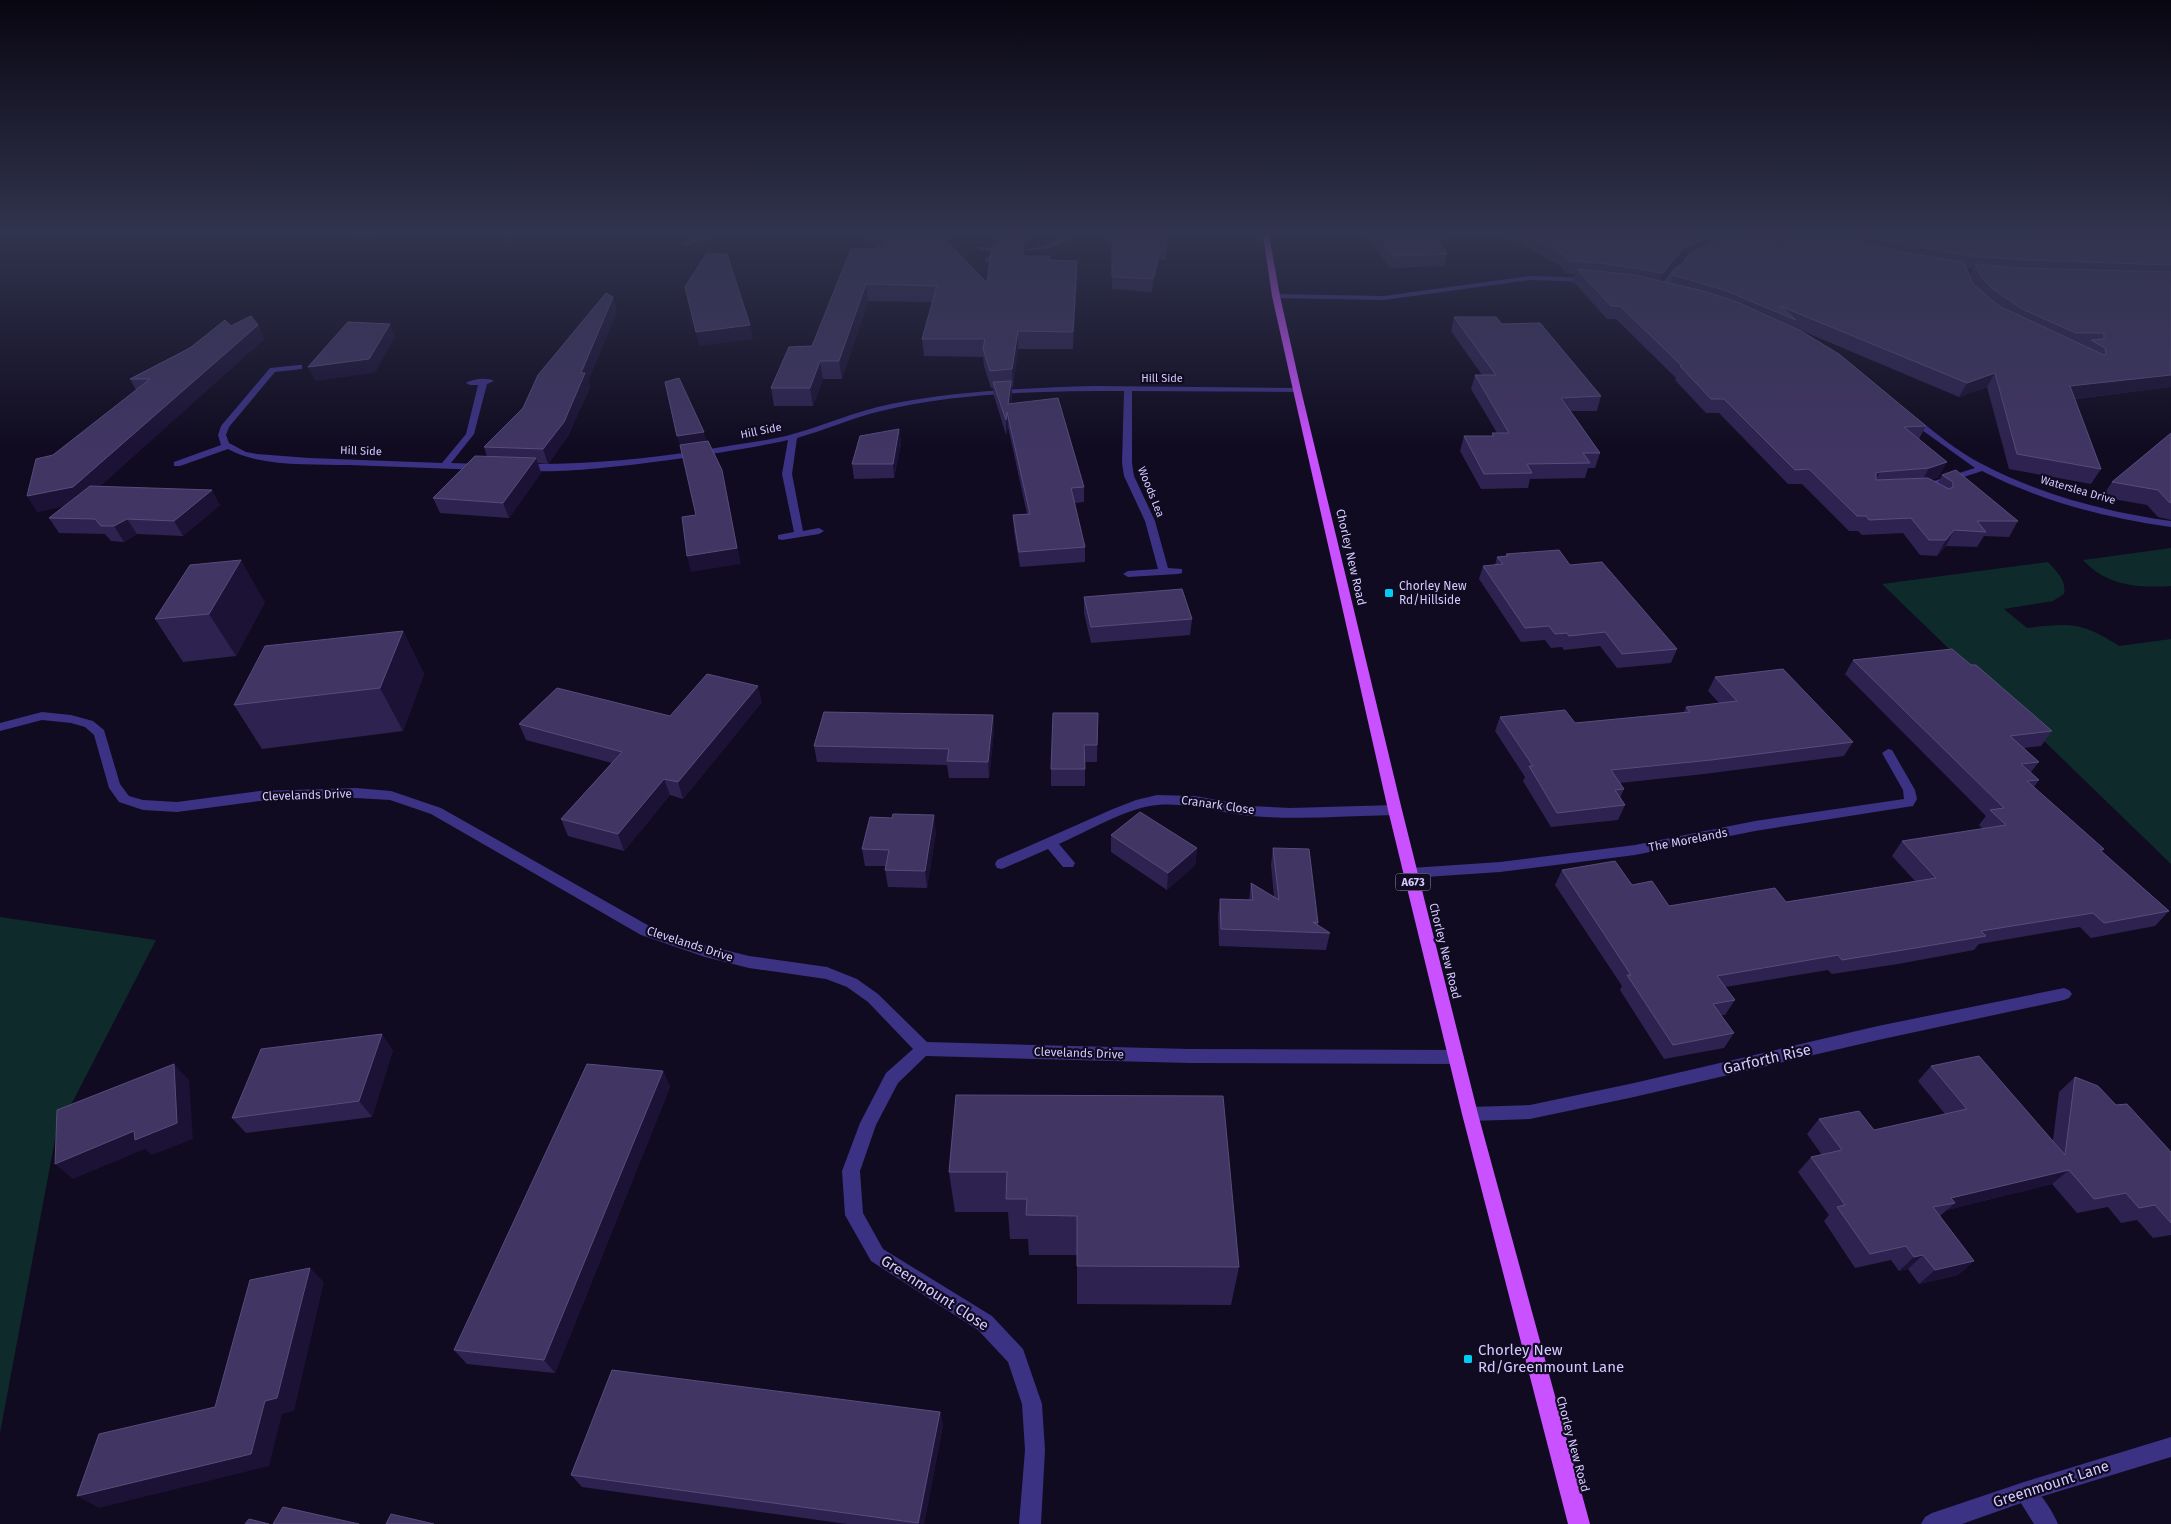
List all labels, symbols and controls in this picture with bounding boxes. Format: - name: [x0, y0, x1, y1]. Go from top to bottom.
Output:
- street label: Hill Side: [1141, 372, 1183, 385]
- street label: Hill Side: [739, 421, 783, 441]
- street label: Hill Side: [340, 444, 382, 458]
- street label: Woods Lea: [1135, 465, 1167, 519]
- street label: Waterslea Drive: [2039, 473, 2117, 507]
- street label: Chorley New Road: [1333, 507, 1369, 607]
- place label: Chorley New Rd/Hillside: [1399, 579, 1467, 607]
- marker: Chorley New Rd/Hillside: [1383, 587, 1395, 599]
- street label: Clevelands Drive: [262, 786, 352, 804]
- street label: Cranark Close: [1180, 793, 1256, 817]
- street label: The Morelands: [1647, 825, 1729, 854]
- road number: A673: [1396, 874, 1430, 890]
- street label: Chorley New Road: [1426, 902, 1464, 1000]
- street label: Clevelands Drive: [645, 923, 735, 965]
- street label: Garforth Rise: [1721, 1040, 1813, 1078]
- street label: Clevelands Drive: [1034, 1044, 1124, 1062]
- street label: Greenmount Close: [878, 1251, 992, 1335]
- place label: Chorley New Rd/Greenmount Lane: [1478, 1341, 1624, 1376]
- marker: Chorley New Rd/Greenmount Lane: [1462, 1353, 1474, 1365]
- street label: Chorley New Road: [1553, 1395, 1593, 1493]
- street label: Greenmount Lane: [1991, 1457, 2111, 1511]

